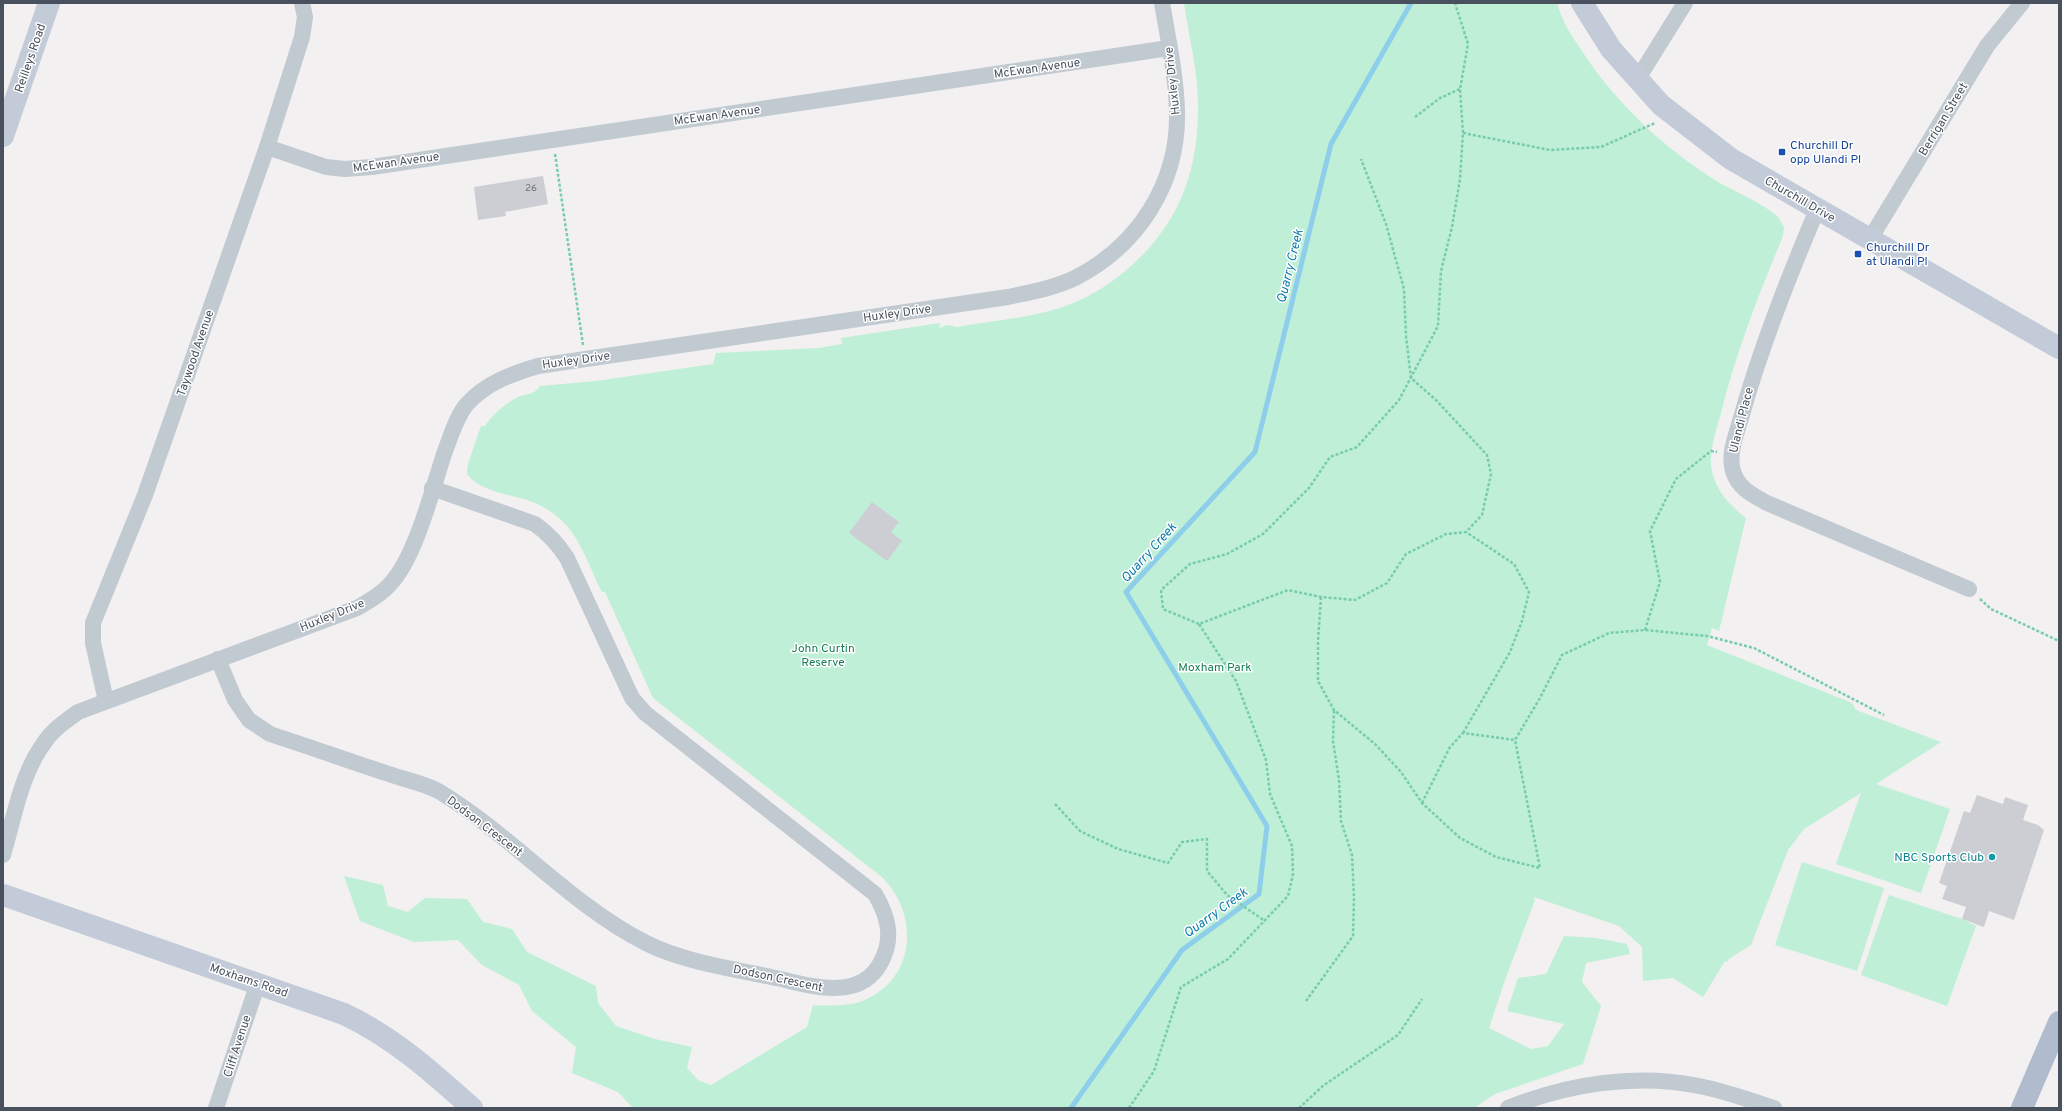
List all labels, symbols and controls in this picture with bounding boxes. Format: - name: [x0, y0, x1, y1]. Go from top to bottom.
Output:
- street label: Reilleys Road: [12, 22, 50, 95]
- street label: Huxley Drive: [1161, 46, 1185, 116]
- street label: McEwan Avenue: [993, 55, 1081, 83]
- street label: Berrigan Street: [1916, 80, 1972, 159]
- street label: McEwan Avenue: [673, 102, 761, 130]
- place label: Churchill Dr opp Ulandi Pl: [1790, 138, 1861, 168]
- marker: Churchill Dr opp Ulandi Pl: [1777, 147, 1787, 157]
- street label: McEwan Avenue: [352, 149, 440, 177]
- street label: Churchill Drive: [1761, 173, 1838, 227]
- house number: 26: [525, 182, 537, 195]
- water label: Quarry Creek: [1274, 228, 1308, 305]
- place label: Churchill Dr at Ulandi Pl: [1866, 240, 1930, 270]
- marker: Churchill Dr at Ulandi Pl: [1853, 249, 1863, 259]
- street label: Huxley Drive: [862, 301, 932, 327]
- street label: Taywood Avenue: [174, 308, 218, 399]
- street label: Huxley Drive: [541, 348, 611, 374]
- street label: Ulandi Place: [1726, 386, 1758, 455]
- water label: Quarry Creek: [1118, 520, 1181, 587]
- street label: Huxley Drive: [298, 596, 367, 636]
- park label: John Curtin Reserve: [791, 641, 855, 671]
- park label: Moxham Park: [1178, 660, 1252, 676]
- street label: Dodson Crescent: [443, 793, 526, 861]
- place label: NBC Sports Club: [1894, 850, 1984, 866]
- marker: NBC Sports Club: [1987, 852, 1997, 862]
- water label: Quarry Creek: [1181, 885, 1252, 942]
- street label: Moxhams Road: [207, 960, 290, 1002]
- street label: Dodson Crescent: [732, 962, 824, 996]
- street label: Cliff Avenue: [220, 1013, 256, 1079]

